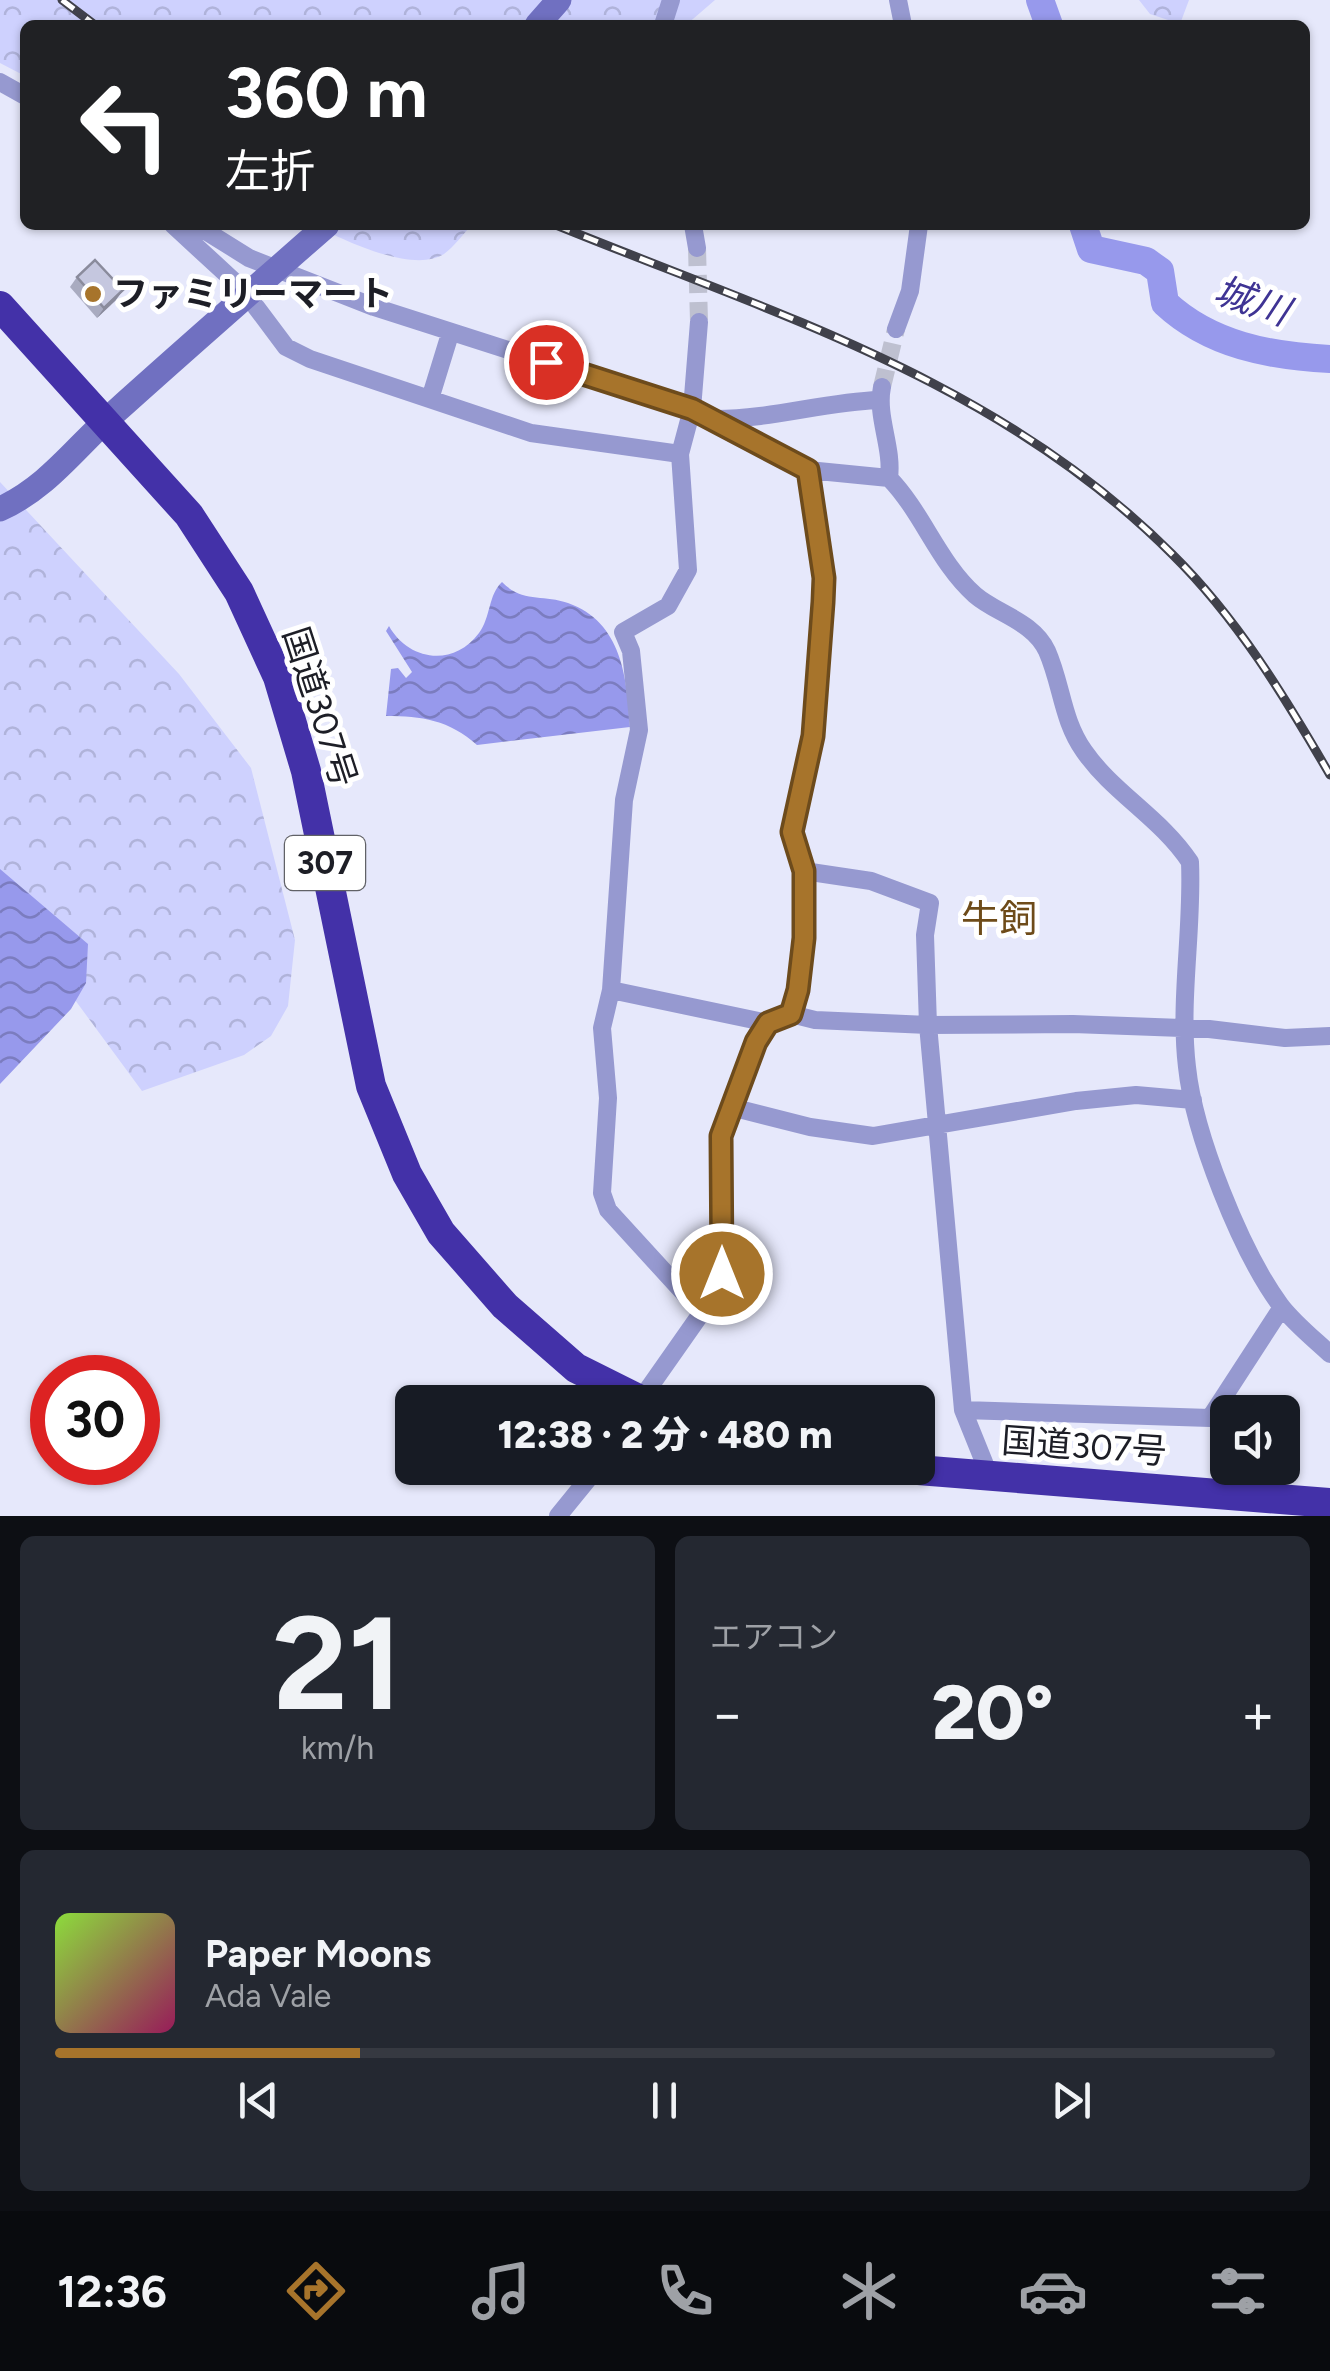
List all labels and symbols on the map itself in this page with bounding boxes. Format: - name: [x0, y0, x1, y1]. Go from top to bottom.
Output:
- water label: 城川: [1209, 267, 1299, 336]
- place label: ファミリーマート: [113, 273, 393, 315]
- marker: ファミリーマート: [82, 283, 104, 305]
- pin: [504, 320, 589, 405]
- street label: 国道307号: [274, 622, 366, 792]
- road number: 307: [285, 836, 365, 890]
- district label: 牛飼: [961, 896, 1037, 942]
- position arrow: [670, 1222, 774, 1326]
- speed limit sign: 30: [30, 1355, 160, 1485]
- street label: 国道307号: [1000, 1419, 1168, 1473]

